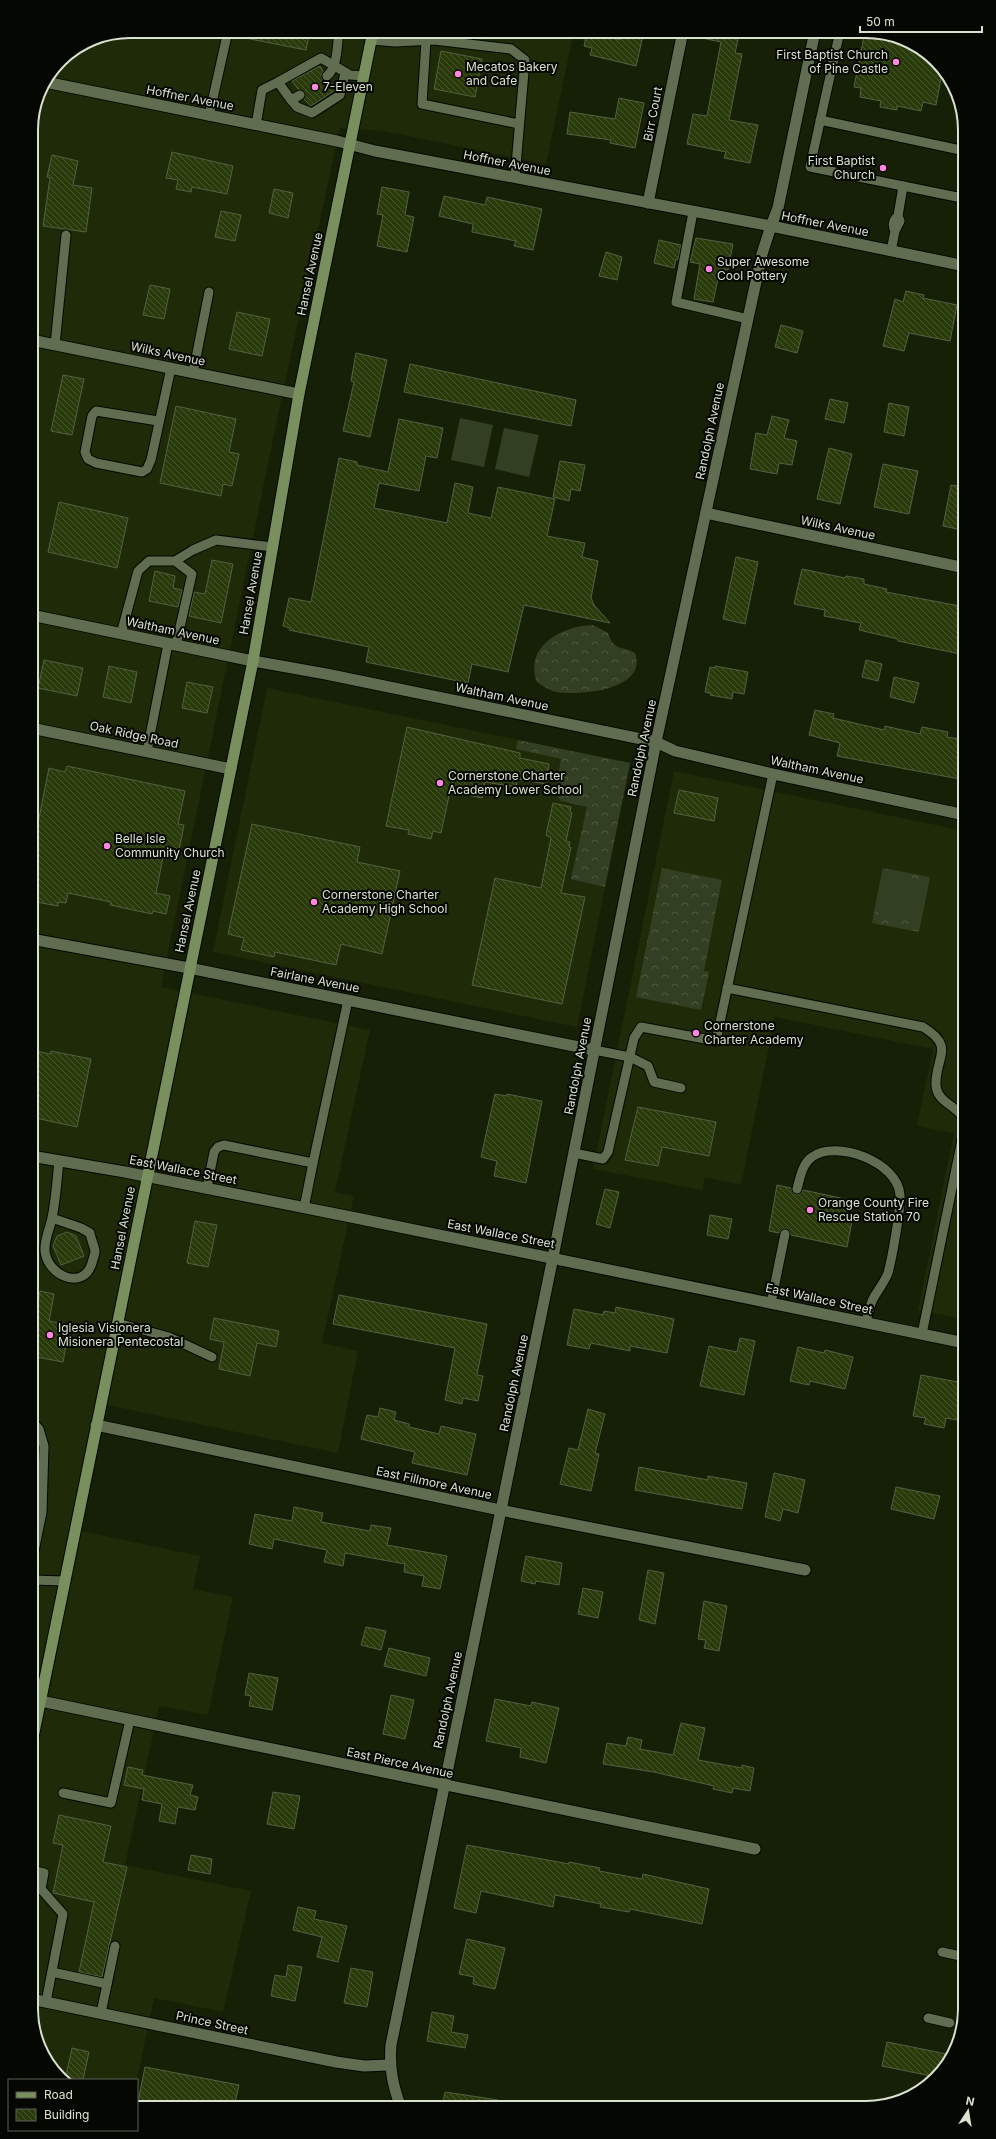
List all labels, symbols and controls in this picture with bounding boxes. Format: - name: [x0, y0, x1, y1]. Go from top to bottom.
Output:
- scale bar: [860, 8, 982, 34]
- text: 50 m: [866, 14, 895, 29]
- place label: First Baptist Church of Pine Castle: [776, 47, 888, 76]
- marker: First Baptist Church of Pine Castle: [891, 57, 901, 67]
- place label: Mecatos Bakery and Cafe: [466, 59, 558, 88]
- marker: Mecatos Bakery and Cafe: [453, 69, 463, 79]
- place label: 7-Eleven: [323, 79, 373, 94]
- street label: Hoffner Avenue: [145, 82, 235, 113]
- marker: 7-Eleven: [310, 82, 320, 92]
- street label: Birr Court: [640, 85, 665, 142]
- street label: Hoffner Avenue: [462, 147, 552, 178]
- place label: First Baptist Church: [808, 153, 875, 182]
- marker: First Baptist Church: [878, 163, 888, 173]
- street label: Hoffner Avenue: [780, 208, 870, 239]
- street label: Hansel Avenue: [293, 231, 326, 317]
- place label: Super Awesome Cool Pottery: [717, 254, 809, 283]
- marker: Super Awesome Cool Pottery: [704, 264, 714, 274]
- street label: Wilks Avenue: [129, 338, 207, 369]
- street label: Randolph Avenue: [692, 381, 727, 481]
- street label: Wilks Avenue: [799, 512, 877, 543]
- street label: Hansel Avenue: [236, 550, 265, 636]
- street label: Waltham Avenue: [125, 613, 221, 648]
- street label: Waltham Avenue: [454, 679, 550, 714]
- street label: Randolph Avenue: [624, 698, 659, 798]
- street label: Oak Ridge Road: [88, 718, 180, 751]
- street label: Waltham Avenue: [769, 752, 865, 787]
- place label: Cornerstone Charter Academy Lower School: [448, 768, 582, 797]
- marker: Cornerstone Charter Academy Lower School: [435, 778, 445, 788]
- place label: Belle Isle Community Church: [115, 831, 225, 860]
- marker: Belle Isle Community Church: [102, 841, 112, 851]
- street label: Hansel Avenue: [171, 868, 204, 954]
- place label: Cornerstone Charter Academy High School: [322, 887, 447, 916]
- marker: Cornerstone Charter Academy High School: [309, 897, 319, 907]
- street label: Fairlane Avenue: [269, 964, 361, 995]
- street label: Randolph Avenue: [561, 1016, 594, 1116]
- place label: Cornerstone Charter Academy: [704, 1018, 804, 1047]
- marker: Cornerstone Charter Academy: [691, 1028, 701, 1038]
- street label: East Wallace Street: [128, 1152, 238, 1187]
- street label: Hansel Avenue: [107, 1185, 138, 1271]
- place label: Orange County Fire Rescue Station 70: [818, 1195, 929, 1224]
- marker: Orange County Fire Rescue Station 70: [805, 1205, 815, 1215]
- street label: East Wallace Street: [446, 1216, 556, 1251]
- street label: East Wallace Street: [764, 1280, 874, 1317]
- place label: Iglesia Visionera Misionera Pentecostal: [58, 1320, 183, 1349]
- marker: Iglesia Visionera Misionera Pentecostal: [45, 1330, 55, 1340]
- street label: Randolph Avenue: [496, 1333, 531, 1433]
- street label: East Fillmore Avenue: [375, 1463, 493, 1502]
- street label: Randolph Avenue: [430, 1650, 465, 1750]
- street label: East Pierce Avenue: [345, 1744, 455, 1781]
- street label: Prince Street: [175, 2008, 250, 2037]
- legend: [8, 2079, 138, 2131]
- text: Road: [44, 2087, 73, 2102]
- north arrow: [948, 2091, 988, 2131]
- text: N: [965, 2093, 976, 2109]
- text: Building: [44, 2107, 89, 2122]

